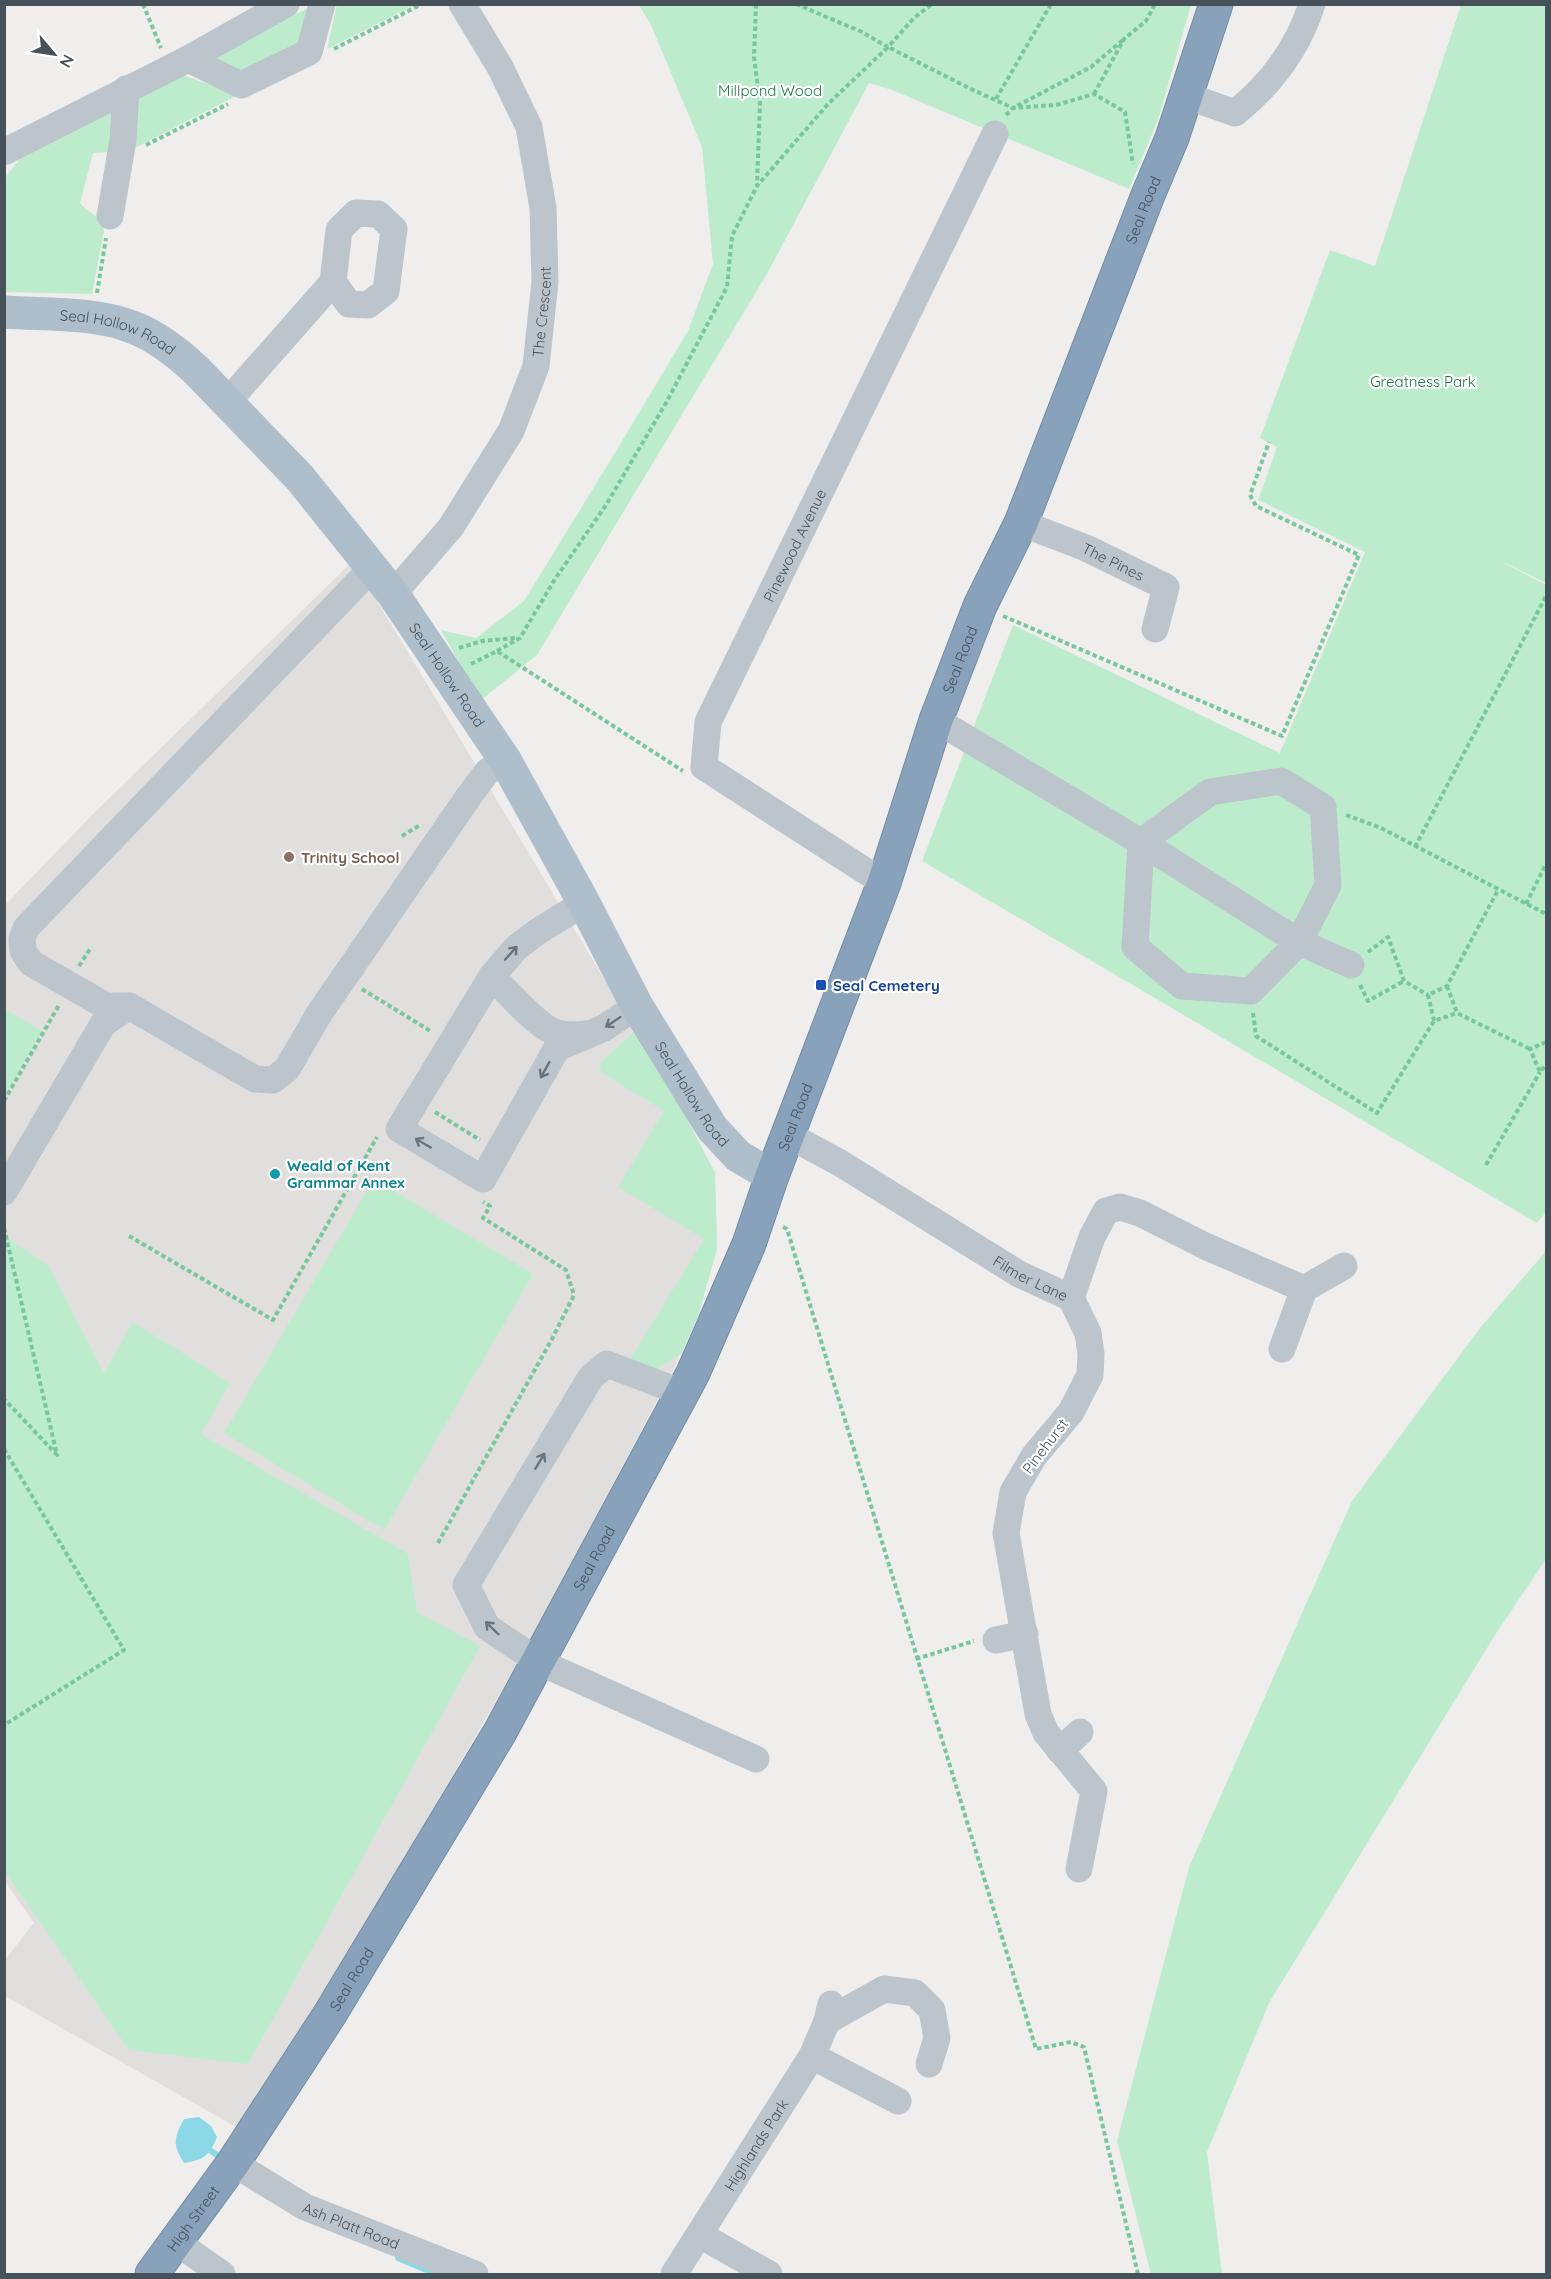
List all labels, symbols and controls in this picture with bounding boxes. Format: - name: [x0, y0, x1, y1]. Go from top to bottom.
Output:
- north arrow: [24, 24, 84, 84]
- text: N: [56, 51, 79, 71]
- park label: Millpond Wood: [718, 81, 822, 100]
- street label: Seal Road: [1121, 173, 1164, 246]
- street label: The Crescent: [528, 266, 555, 358]
- street label: Seal Hollow Road: [59, 305, 180, 359]
- park label: Greatness Park: [1370, 372, 1476, 391]
- street label: Pinewood Avenue: [759, 486, 830, 605]
- street label: The Pines: [1079, 538, 1147, 584]
- street label: Seal Hollow Road: [405, 619, 489, 731]
- street label: Seal Road: [938, 623, 981, 696]
- place label: Trinity School: [301, 848, 399, 867]
- marker: Trinity School: [282, 850, 296, 864]
- one-way arrow: [504, 946, 519, 961]
- place label: Seal Cemetery: [833, 976, 940, 995]
- marker: Seal Cemetery: [814, 978, 828, 992]
- one-way arrow: [606, 1016, 622, 1028]
- street label: Seal Hollow Road: [651, 1038, 734, 1150]
- one-way arrow: [538, 1061, 550, 1078]
- street label: Seal Road: [773, 1080, 816, 1153]
- one-way arrow: [415, 1137, 432, 1149]
- place label: Weald of Kent Grammar Annex: [287, 1156, 405, 1192]
- marker: Weald of Kent Grammar Annex: [268, 1167, 282, 1181]
- street label: Filmer Lane: [990, 1251, 1071, 1305]
- street label: Pinehurst: [1018, 1415, 1072, 1477]
- one-way arrow: [535, 1453, 547, 1470]
- street label: Seal Road: [568, 1522, 619, 1594]
- one-way arrow: [484, 1621, 499, 1635]
- street label: Seal Road: [325, 1944, 377, 2014]
- street label: Highlands Park: [720, 2095, 792, 2194]
- street label: High Street: [162, 2182, 223, 2255]
- street label: Ash Platt Road: [300, 2198, 402, 2253]

